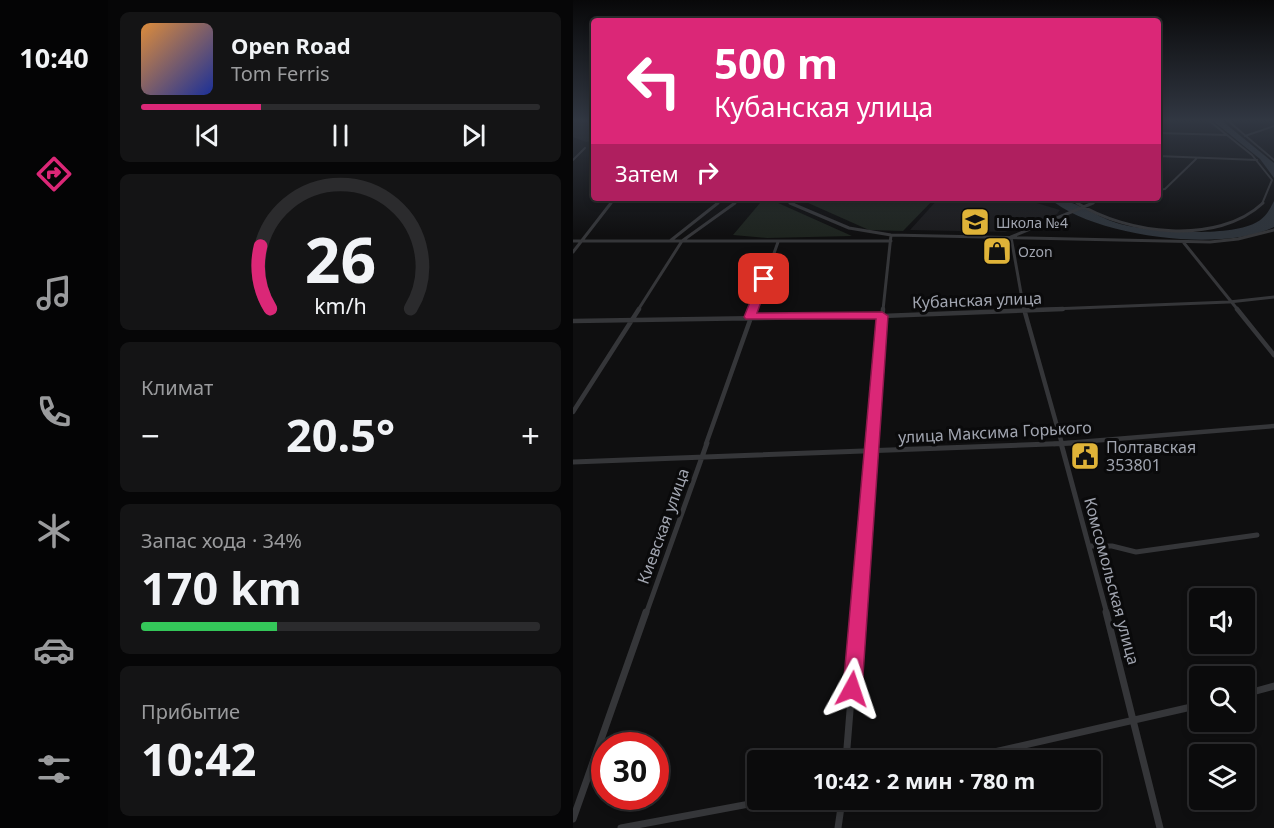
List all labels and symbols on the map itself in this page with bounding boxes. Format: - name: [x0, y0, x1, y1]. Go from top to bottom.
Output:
- school or university icon: Школа №4: [959, 206, 991, 238]
- place label: Школа №4: [996, 213, 1068, 232]
- shop icon: Ozon: [981, 235, 1013, 267]
- place label: Ozon: [1018, 242, 1053, 261]
- pin: [738, 253, 789, 304]
- street label: Кубанская улица: [912, 287, 1042, 313]
- street label: улица Максима Горького: [898, 416, 1092, 448]
- place label: Полтавская 353801: [1106, 436, 1196, 476]
- public building icon: Полтавская 353801: [1069, 440, 1101, 472]
- street label: Киевская улица: [632, 465, 694, 587]
- street label: Комсомольская улица: [1079, 495, 1145, 667]
- position arrow: [820, 657, 884, 721]
- speed limit sign: 30: [591, 732, 669, 810]

